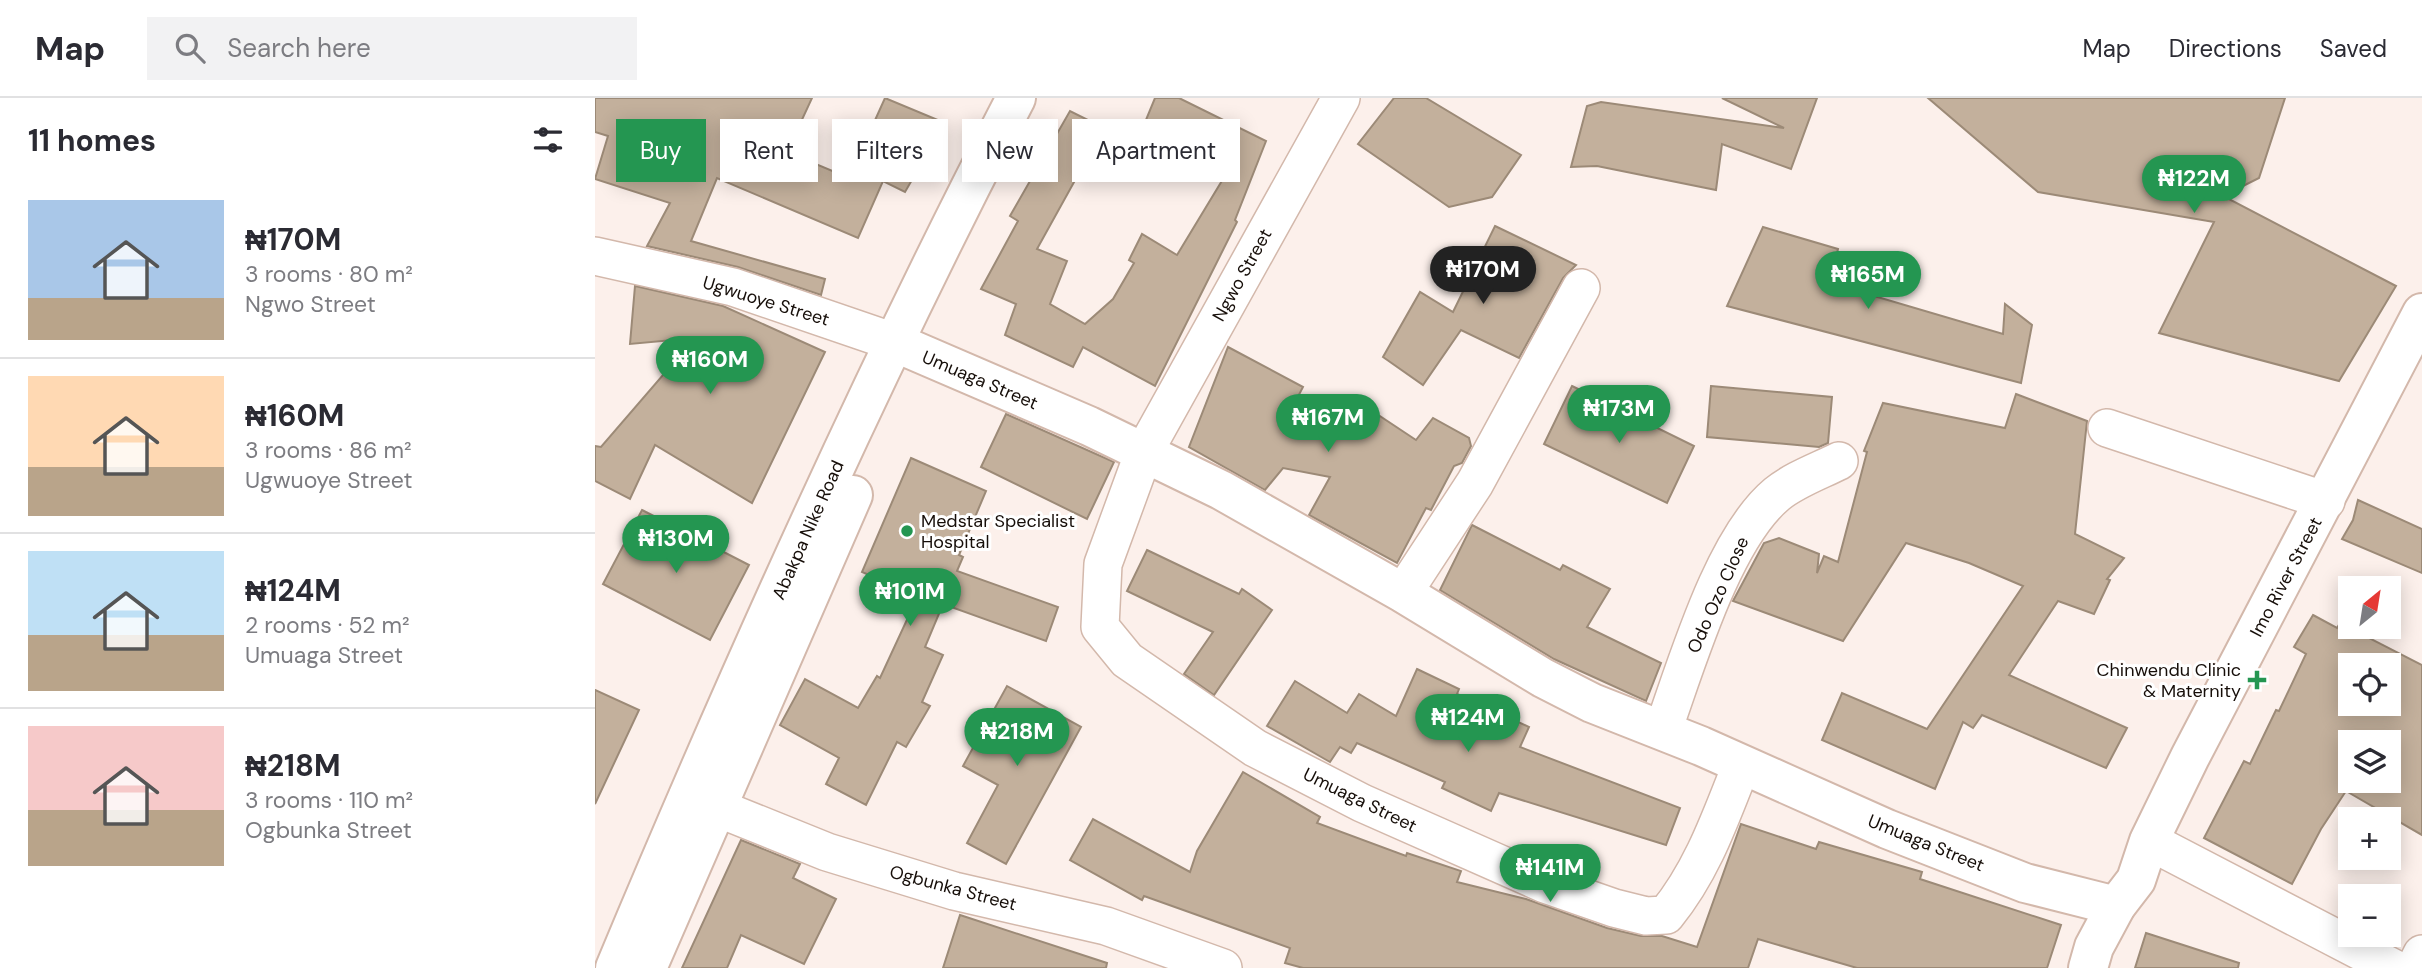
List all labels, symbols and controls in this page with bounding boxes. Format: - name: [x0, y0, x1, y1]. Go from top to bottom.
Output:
- search box: [147, 17, 637, 80]
- text: Map: [35, 27, 105, 70]
- icon: search: [171, 29, 209, 67]
- text: Search here: [227, 31, 371, 65]
- text: Map: [2083, 33, 2131, 64]
- text: Directions: [2169, 33, 2282, 64]
- text: Saved: [2320, 33, 2387, 64]
- chip: Buy: [616, 119, 706, 182]
- chip: Rent: [720, 119, 818, 182]
- chip: Filters: [832, 119, 948, 182]
- chip: New: [962, 119, 1058, 182]
- chip: Apartment: [1072, 119, 1240, 182]
- text: 11 homes: [28, 121, 156, 160]
- icon: filters: [529, 121, 567, 159]
- pin: ₦122M: [2145, 156, 2243, 215]
- text: ₦122M: [2158, 163, 2230, 193]
- text: ₦170M: [245, 220, 341, 259]
- street label: Ngwo Street: [1207, 224, 1277, 326]
- icon: home: [84, 228, 168, 312]
- pin: ₦170M: [1434, 246, 1532, 306]
- pin: ₦165M: [1819, 252, 1917, 311]
- text: ₦170M: [1446, 254, 1520, 284]
- text: 3 rooms · 80 m²: [245, 259, 413, 289]
- text: ₦165M: [1831, 259, 1905, 289]
- street label: Ugwuoye Street: [700, 270, 832, 332]
- text: Ngwo Street: [245, 289, 376, 319]
- pin: ₦160M: [661, 336, 759, 396]
- text: ₦160M: [672, 344, 748, 374]
- street label: Umuaga Street: [918, 345, 1042, 415]
- pin: ₦173M: [1570, 386, 1668, 445]
- text: ₦173M: [1583, 393, 1655, 423]
- pin: ₦167M: [1279, 394, 1377, 454]
- text: ₦160M: [245, 396, 344, 435]
- text: ₦167M: [1292, 402, 1364, 432]
- icon: home: [84, 404, 168, 488]
- text: 3 rooms · 86 m²: [245, 435, 412, 465]
- street label: Abakpa Nike Road: [767, 457, 849, 603]
- text: Ugwuoye Street: [245, 465, 412, 495]
- place label: Medstar Specialist Hospital: [921, 509, 1075, 554]
- street label: Imo River Street: [2244, 513, 2328, 641]
- pin: ₦130M: [627, 516, 725, 575]
- text: ₦130M: [638, 523, 714, 553]
- marker: Medstar Specialist Hospital: [899, 523, 915, 539]
- street label: Odo Ozo Close: [1682, 533, 1754, 657]
- pin: ₦101M: [861, 568, 959, 628]
- text: ₦124M: [245, 571, 341, 610]
- text: ₦101M: [875, 576, 945, 606]
- north arrow: [2338, 576, 2401, 639]
- map controls: [2338, 576, 2401, 947]
- icon: home: [84, 579, 168, 663]
- text: 2 rooms · 52 m²: [245, 610, 410, 640]
- text: Umuaga Street: [245, 640, 403, 670]
- button: locate: [2338, 653, 2401, 716]
- place label: Chinwendu Clinic & Maternity: [2097, 658, 2241, 703]
- marker: Chinwendu Clinic & Maternity: [2247, 670, 2267, 690]
- pin: ₦124M: [1419, 694, 1517, 754]
- text: ₦124M: [1431, 702, 1505, 732]
- pin: ₦218M: [968, 708, 1066, 768]
- text: ₦218M: [980, 716, 1054, 746]
- button: layers: [2338, 730, 2401, 793]
- text: ₦218M: [245, 746, 340, 785]
- icon: home: [84, 754, 168, 838]
- street label: Umuaga Street: [1299, 762, 1421, 838]
- text: 3 rooms · 110 m²: [245, 785, 413, 815]
- button: +: [2338, 807, 2401, 870]
- street label: Umuaga Street: [1864, 809, 1988, 877]
- text: Ogbunka Street: [245, 815, 412, 845]
- pin: ₦141M: [1501, 844, 1599, 904]
- text: ₦141M: [1516, 852, 1584, 882]
- street label: Ogbunka Street: [887, 860, 1019, 916]
- button: −: [2338, 884, 2401, 947]

